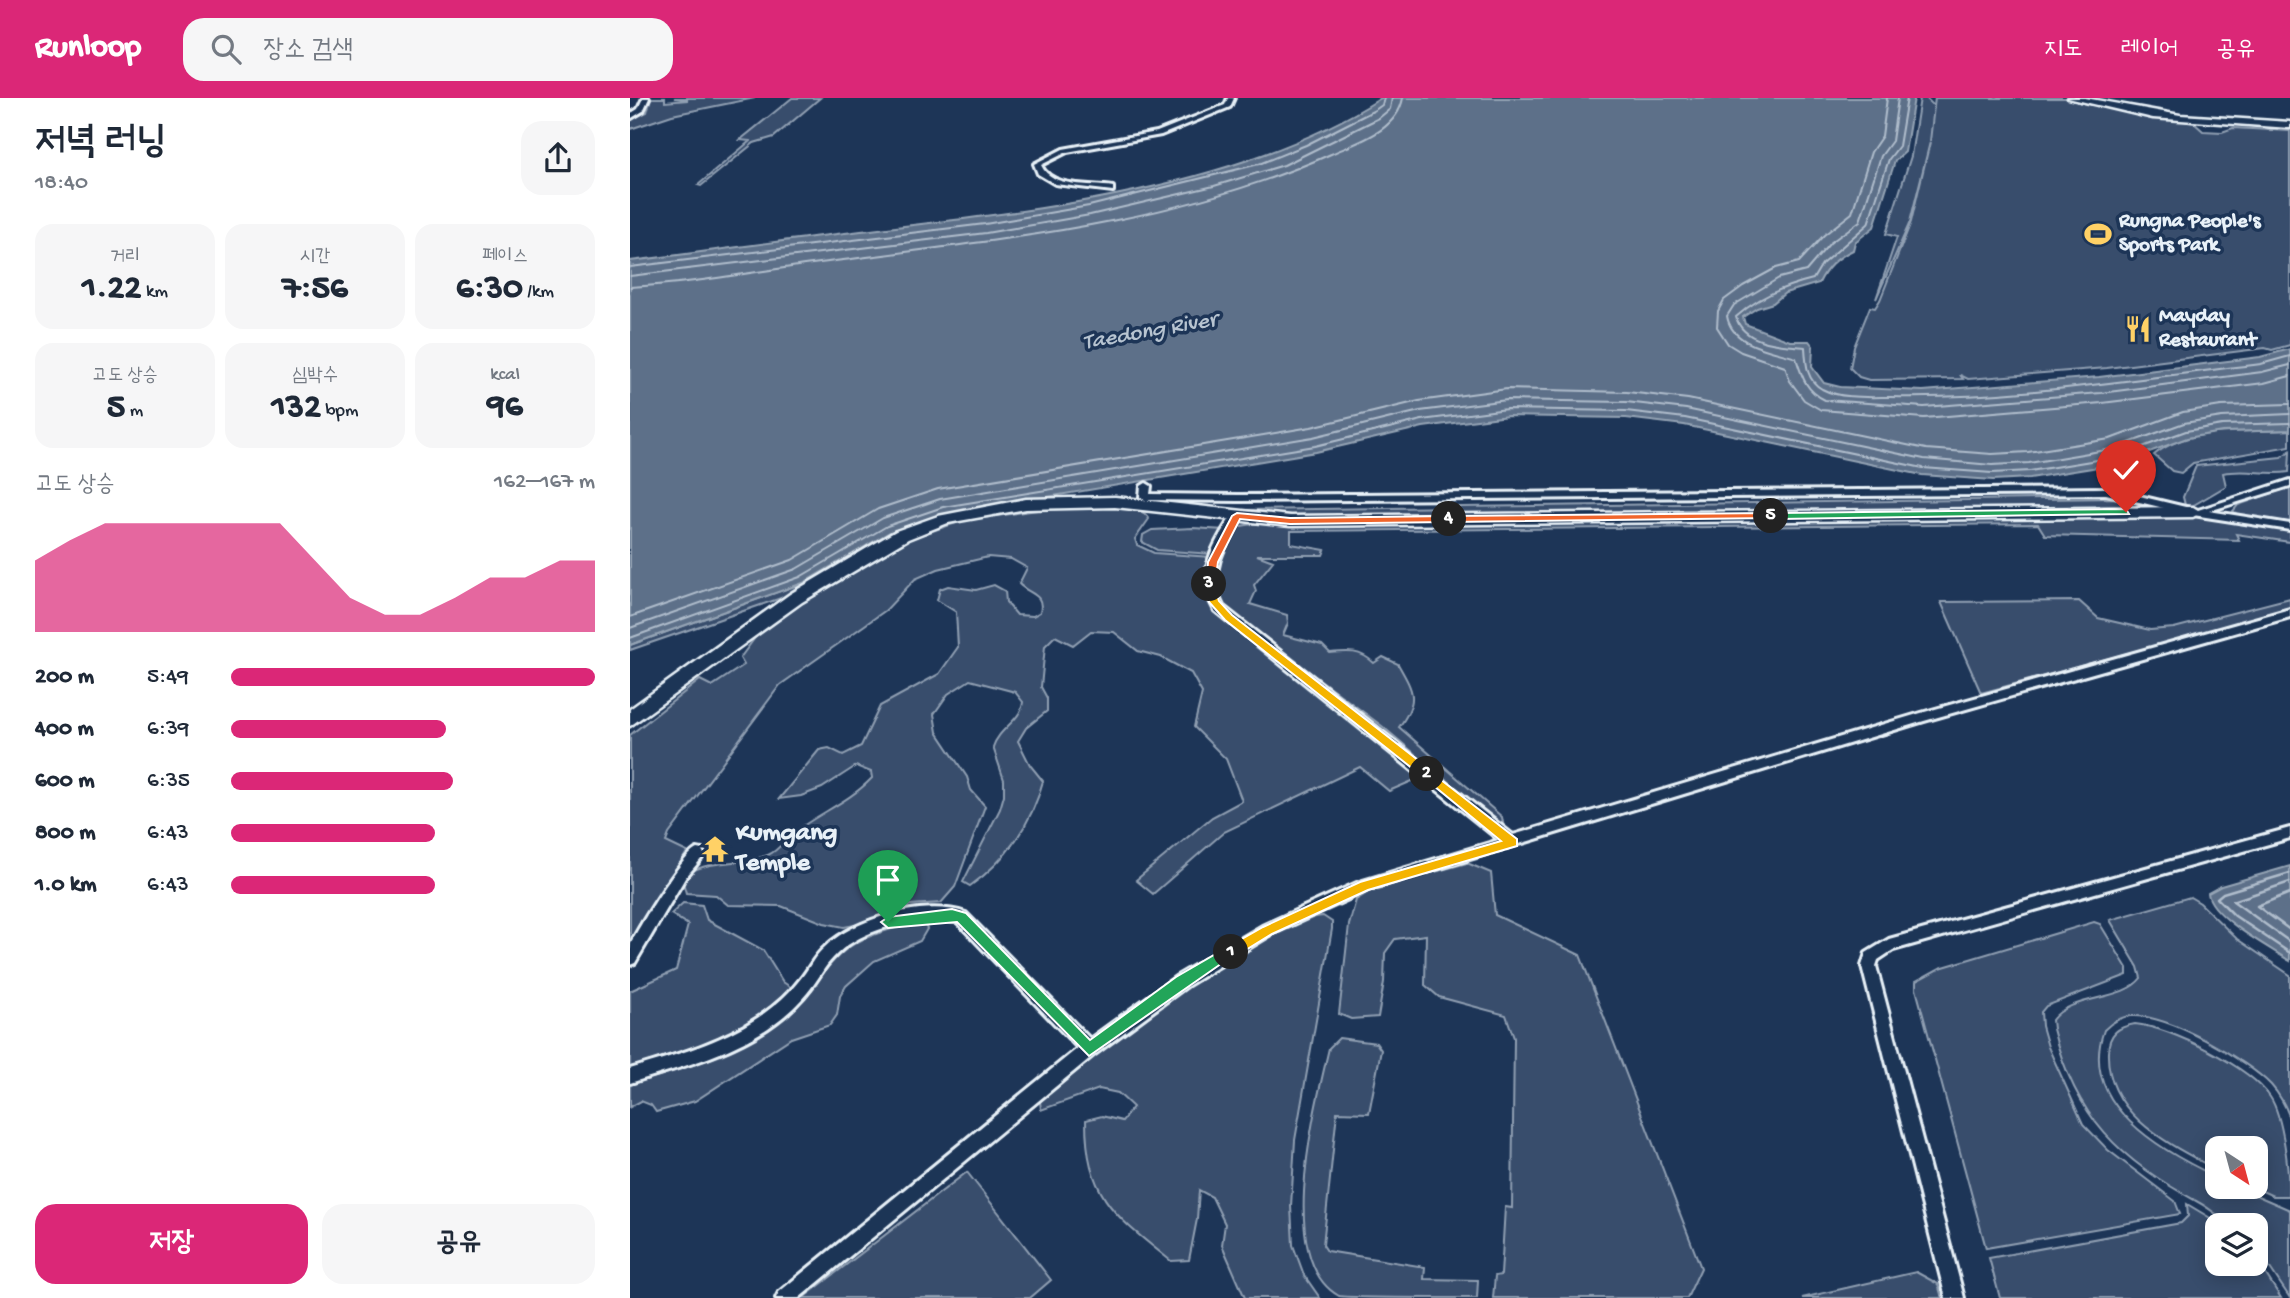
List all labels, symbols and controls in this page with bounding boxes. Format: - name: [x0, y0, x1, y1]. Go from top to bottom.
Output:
- search box: [183, 18, 673, 81]
- text: Runloop: [35, 30, 141, 68]
- icon: search: [207, 30, 245, 68]
- text: 장소 검색: [263, 36, 353, 67]
- text: 지도: [2044, 36, 2082, 65]
- text: 레이어: [2120, 36, 2178, 65]
- text: 공유: [2216, 36, 2255, 65]
- button: share: [521, 121, 595, 195]
- text: 저녁 러닝: [35, 122, 166, 166]
- text: 18:40: [35, 170, 88, 197]
- place label: Rungna People's Sports Park: [2118, 210, 2262, 259]
- sports icon: Rungna People's Sports Park: [2083, 219, 2113, 249]
- text: 거리: [110, 246, 140, 269]
- text: 시간: [300, 246, 330, 269]
- text: 페이스: [482, 246, 528, 269]
- text: 1.22: [82, 269, 141, 310]
- text: 7:56: [282, 269, 348, 310]
- text: 6:30: [456, 269, 523, 310]
- text: km: [141, 281, 168, 304]
- text: /km: [523, 281, 554, 304]
- place label: Mayday Restaurant: [2158, 305, 2259, 354]
- water label: Taedong River: [1081, 306, 1224, 357]
- restaurant icon: Mayday Restaurant: [2123, 314, 2153, 344]
- text: kcal: [490, 364, 520, 387]
- text: 고도 상승: [92, 365, 158, 388]
- text: 심박수: [292, 365, 338, 388]
- text: 96: [487, 387, 523, 428]
- text: 5: [107, 388, 125, 429]
- text: 132: [272, 388, 321, 429]
- text: m: [125, 400, 143, 423]
- text: bpm: [321, 400, 358, 423]
- pin: [2096, 440, 2156, 512]
- icon: check: [2107, 451, 2145, 489]
- text: 162–167 m: [494, 469, 595, 496]
- text: 고도 상승: [35, 472, 114, 499]
- pin: 5: [1754, 498, 1788, 534]
- pin: 4: [1432, 502, 1466, 536]
- text: 5: [1766, 504, 1776, 527]
- text: 4: [1444, 507, 1453, 530]
- pin: 3: [1192, 566, 1226, 602]
- text: 3: [1204, 572, 1213, 595]
- text: 200 m: [35, 664, 94, 691]
- text: 5:49: [147, 664, 189, 691]
- text: 400 m: [35, 716, 94, 743]
- text: 6:39: [147, 716, 189, 743]
- pin: 2: [1410, 756, 1444, 792]
- text: 2: [1422, 762, 1431, 785]
- text: 600 m: [35, 768, 95, 795]
- text: 6:35: [147, 768, 190, 795]
- place label: Kumgang Temple: [734, 819, 838, 880]
- text: 800 m: [35, 820, 96, 847]
- text: 6:43: [147, 820, 189, 847]
- temple icon: Kumgang Temple: [700, 834, 730, 864]
- pin: [858, 850, 918, 922]
- icon: arrive: [869, 861, 907, 899]
- text: 1.0 km: [35, 872, 97, 899]
- text: 6:43: [147, 872, 189, 899]
- pin: 1: [1214, 934, 1248, 970]
- text: 1: [1227, 940, 1234, 963]
- north arrow: [2205, 1136, 2268, 1199]
- map controls: [2205, 1136, 2268, 1276]
- button: 저장: [35, 1204, 308, 1284]
- button: 공유: [322, 1204, 595, 1284]
- button: layers: [2205, 1213, 2268, 1276]

